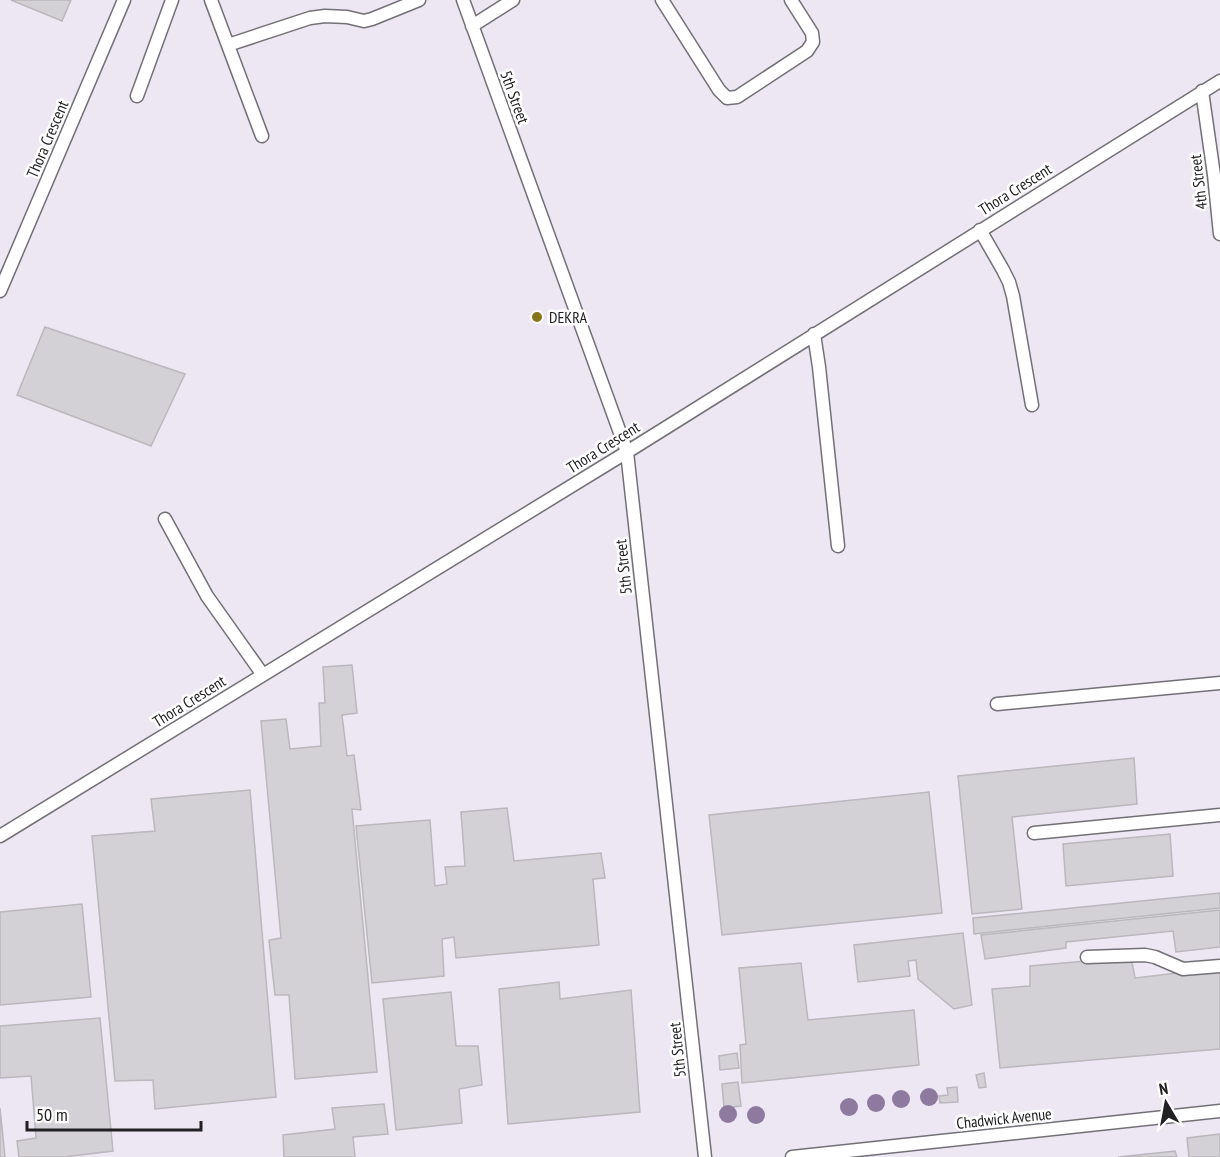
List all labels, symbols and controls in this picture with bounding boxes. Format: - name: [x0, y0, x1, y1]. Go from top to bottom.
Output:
- street label: 5th Street: [496, 68, 534, 127]
- street label: Thora Crescent: [22, 97, 73, 181]
- street label: 4th Street: [1185, 153, 1211, 211]
- street label: Thora Crescent: [975, 158, 1056, 219]
- place label: DEKRA: [549, 307, 587, 327]
- marker: DEKRA: [530, 310, 544, 324]
- street label: Thora Crescent: [563, 416, 644, 477]
- street label: 5th Street: [610, 538, 636, 595]
- street label: Thora Crescent: [149, 670, 230, 731]
- street label: 5th Street: [664, 1021, 690, 1078]
- north arrow: [1136, 1073, 1196, 1133]
- text: N: [1157, 1078, 1169, 1099]
- scale bar: [27, 1094, 201, 1132]
- text: 50 m: [36, 1103, 68, 1126]
- street label: Chadwick Avenue: [955, 1103, 1053, 1133]

